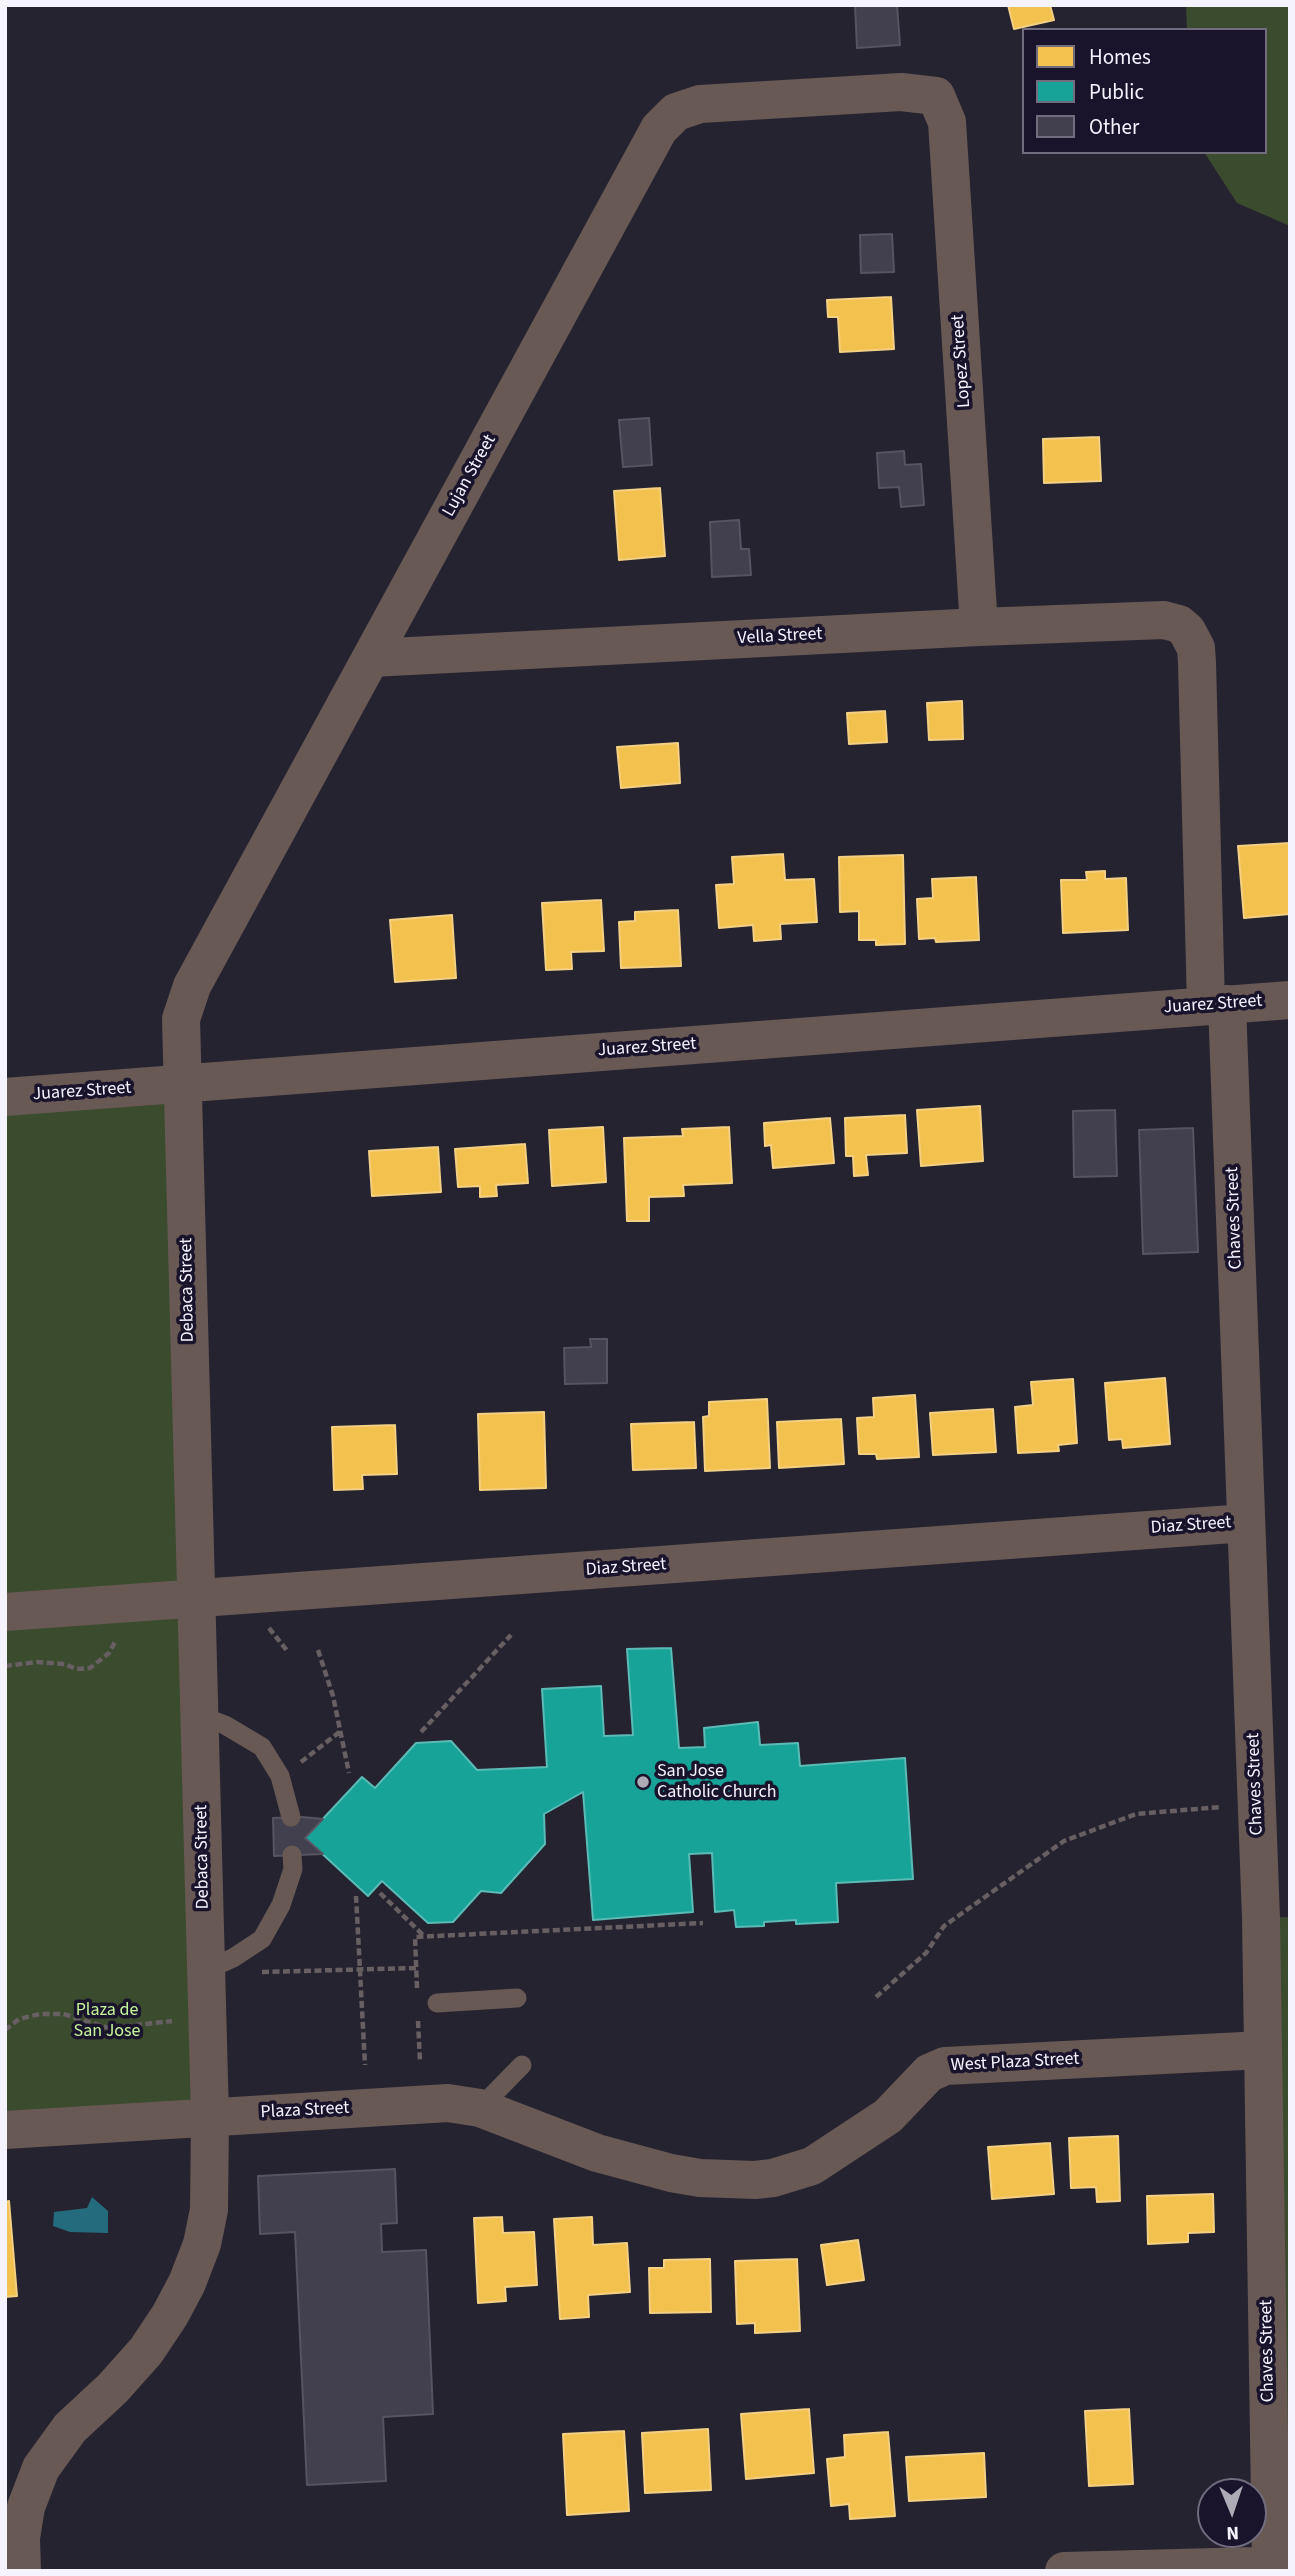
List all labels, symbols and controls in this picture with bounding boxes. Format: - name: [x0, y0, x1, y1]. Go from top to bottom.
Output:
- legend: [1022, 28, 1267, 154]
- text: Homes: [1089, 42, 1151, 72]
- text: Public: [1089, 77, 1144, 107]
- text: Other: [1089, 112, 1139, 142]
- street label: Lopez Street: [948, 314, 976, 408]
- street label: Lujan Street: [439, 431, 501, 521]
- street label: Vella Street: [737, 624, 823, 650]
- street label: Juarez Street: [1163, 991, 1263, 1019]
- street label: Juarez Street: [597, 1034, 697, 1062]
- street label: Juarez Street: [32, 1078, 132, 1106]
- street label: Chaves Street: [1222, 1166, 1248, 1270]
- street label: Debaca Street: [176, 1238, 200, 1342]
- street label: Diaz Street: [1150, 1512, 1232, 1540]
- street label: Diaz Street: [585, 1554, 667, 1582]
- street label: Chaves Street: [1243, 1732, 1269, 1836]
- place label: San Jose Catholic Church: [657, 1761, 776, 1803]
- marker: San Jose Catholic Church: [635, 1774, 651, 1790]
- street label: Debaca Street: [191, 1805, 215, 1909]
- park label: Plaza de San Jose: [74, 2000, 140, 2042]
- street label: West Plaza Street: [950, 2049, 1080, 2077]
- street label: Plaza Street: [260, 2098, 350, 2124]
- street label: Chaves Street: [1256, 2299, 1280, 2403]
- north arrow: [1197, 2478, 1267, 2548]
- text: N: [1226, 2519, 1239, 2546]

